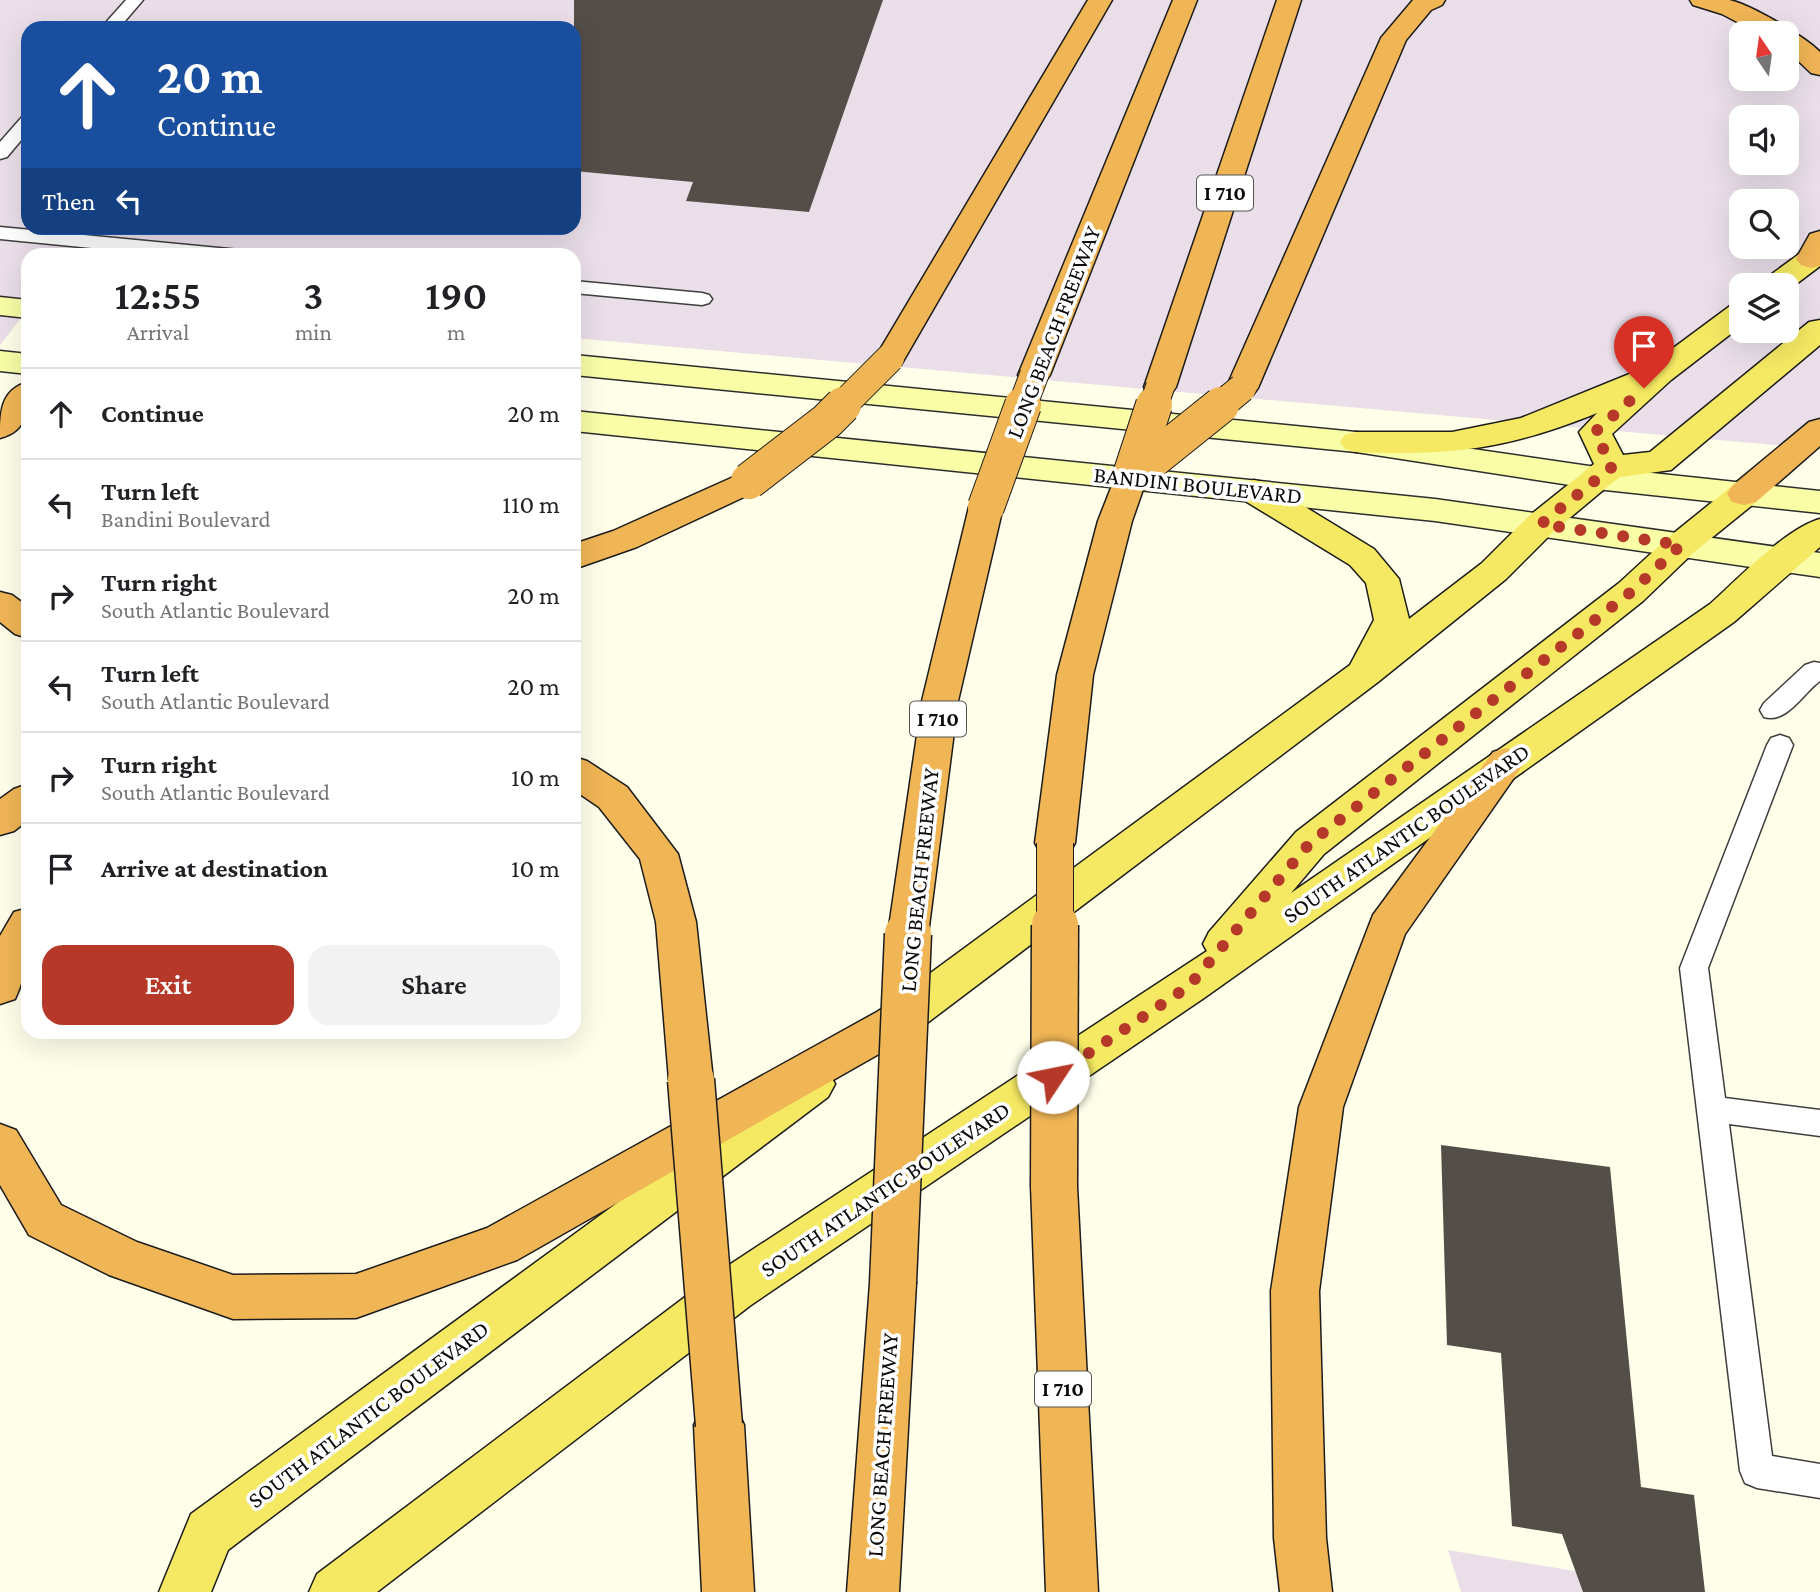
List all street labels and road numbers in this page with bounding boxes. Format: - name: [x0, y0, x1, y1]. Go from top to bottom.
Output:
- road number: I 710: [1197, 176, 1253, 210]
- street label: LONG BEACH FREEWAY: [1001, 221, 1106, 442]
- street label: BANDINI BOULEVARD: [1093, 461, 1303, 509]
- road number: I 710: [910, 702, 966, 736]
- street label: SOUTH ATLANTIC BOULEVARD: [1278, 738, 1534, 928]
- street label: LONG BEACH FREEWAY: [894, 766, 944, 993]
- street label: SOUTH ATLANTIC BOULEVARD: [756, 1096, 1014, 1282]
- street label: SOUTH ATLANTIC BOULEVARD: [242, 1315, 494, 1513]
- street label: LONG BEACH FREEWAY: [861, 1331, 903, 1558]
- road number: I 710: [1035, 1372, 1091, 1406]

